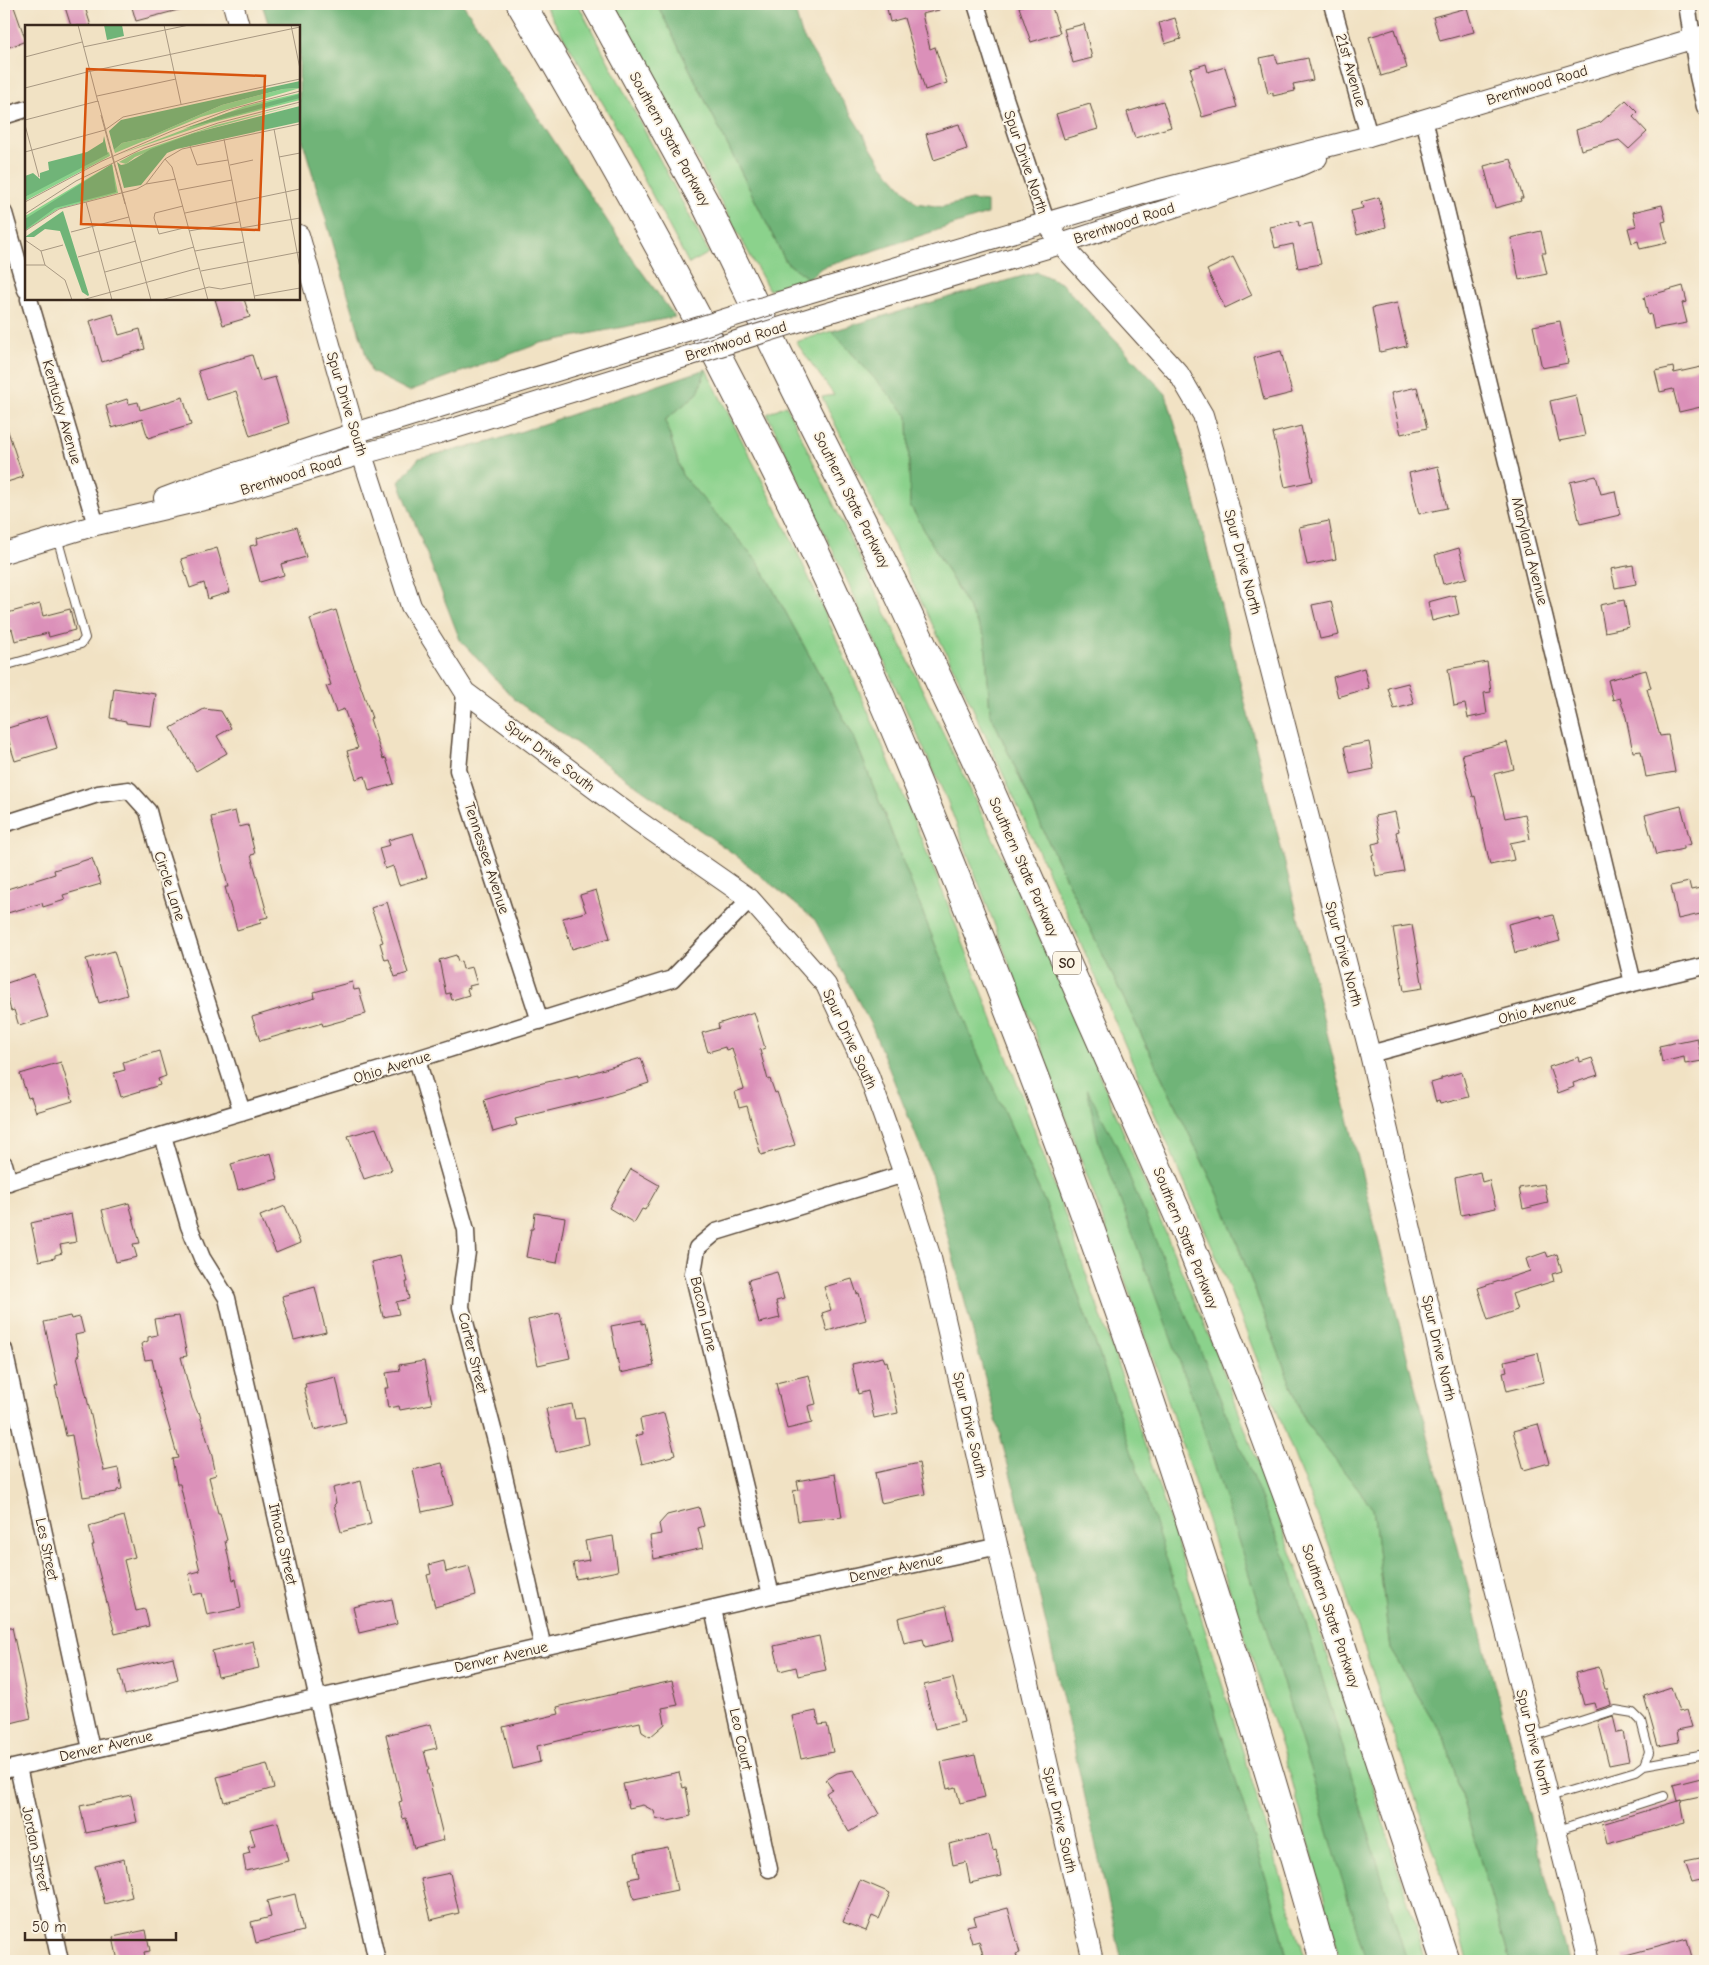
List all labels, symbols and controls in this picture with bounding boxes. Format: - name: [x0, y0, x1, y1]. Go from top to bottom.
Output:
- inset map: [25, 25, 300, 300]
- street label: 21st Avenue: [1332, 31, 1370, 109]
- street label: Brentwood Road: [1484, 61, 1590, 109]
- street label: Southern State Parkway: [625, 69, 715, 210]
- street label: Spur Drive North: [1000, 108, 1052, 216]
- street label: Brentwood Road: [1071, 198, 1177, 248]
- street label: Brentwood Road: [683, 317, 789, 365]
- street label: Spur Drive South: [323, 350, 371, 458]
- street label: Kentucky Avenue: [38, 358, 86, 467]
- street label: Southern State Parkway: [810, 429, 894, 572]
- street label: Brentwood Road: [238, 451, 344, 499]
- street label: Maryland Avenue: [1508, 495, 1552, 607]
- street label: Spur Drive North: [1220, 507, 1266, 617]
- street label: Spur Drive South: [501, 716, 599, 796]
- street label: Southern State Parkway: [985, 794, 1063, 940]
- street label: Tennessee Avenue: [460, 800, 514, 917]
- street label: Circle Lane: [150, 849, 190, 923]
- street label: Spur Drive North: [1321, 899, 1367, 1009]
- road number: SO: [1053, 951, 1081, 974]
- street label: Spur Drive South: [819, 986, 881, 1092]
- street label: Ohio Avenue: [1496, 990, 1578, 1028]
- street label: Ohio Avenue: [351, 1047, 433, 1087]
- street label: Southern State Parkway: [1149, 1165, 1223, 1312]
- street label: Bacon Lane: [687, 1275, 721, 1354]
- street label: Spur Drive North: [1418, 1293, 1460, 1403]
- street label: Carter Street: [454, 1311, 492, 1396]
- street label: Spur Drive South: [949, 1370, 991, 1480]
- street label: Ithaca Street: [265, 1501, 301, 1587]
- street label: Les Street: [32, 1516, 63, 1583]
- street label: Southern State Parkway: [1298, 1542, 1364, 1691]
- street label: Denver Avenue: [847, 1549, 945, 1587]
- street label: Denver Avenue: [453, 1637, 550, 1676]
- street label: Spur Drive North: [1512, 1687, 1556, 1797]
- street label: Leo Court: [726, 1706, 756, 1772]
- street label: Denver Avenue: [58, 1726, 155, 1765]
- street label: Spur Drive South: [1039, 1765, 1081, 1875]
- street label: Jordan Street: [18, 1805, 54, 1894]
- scale bar: [25, 1910, 176, 1942]
- text: 50 m: [32, 1918, 67, 1936]

